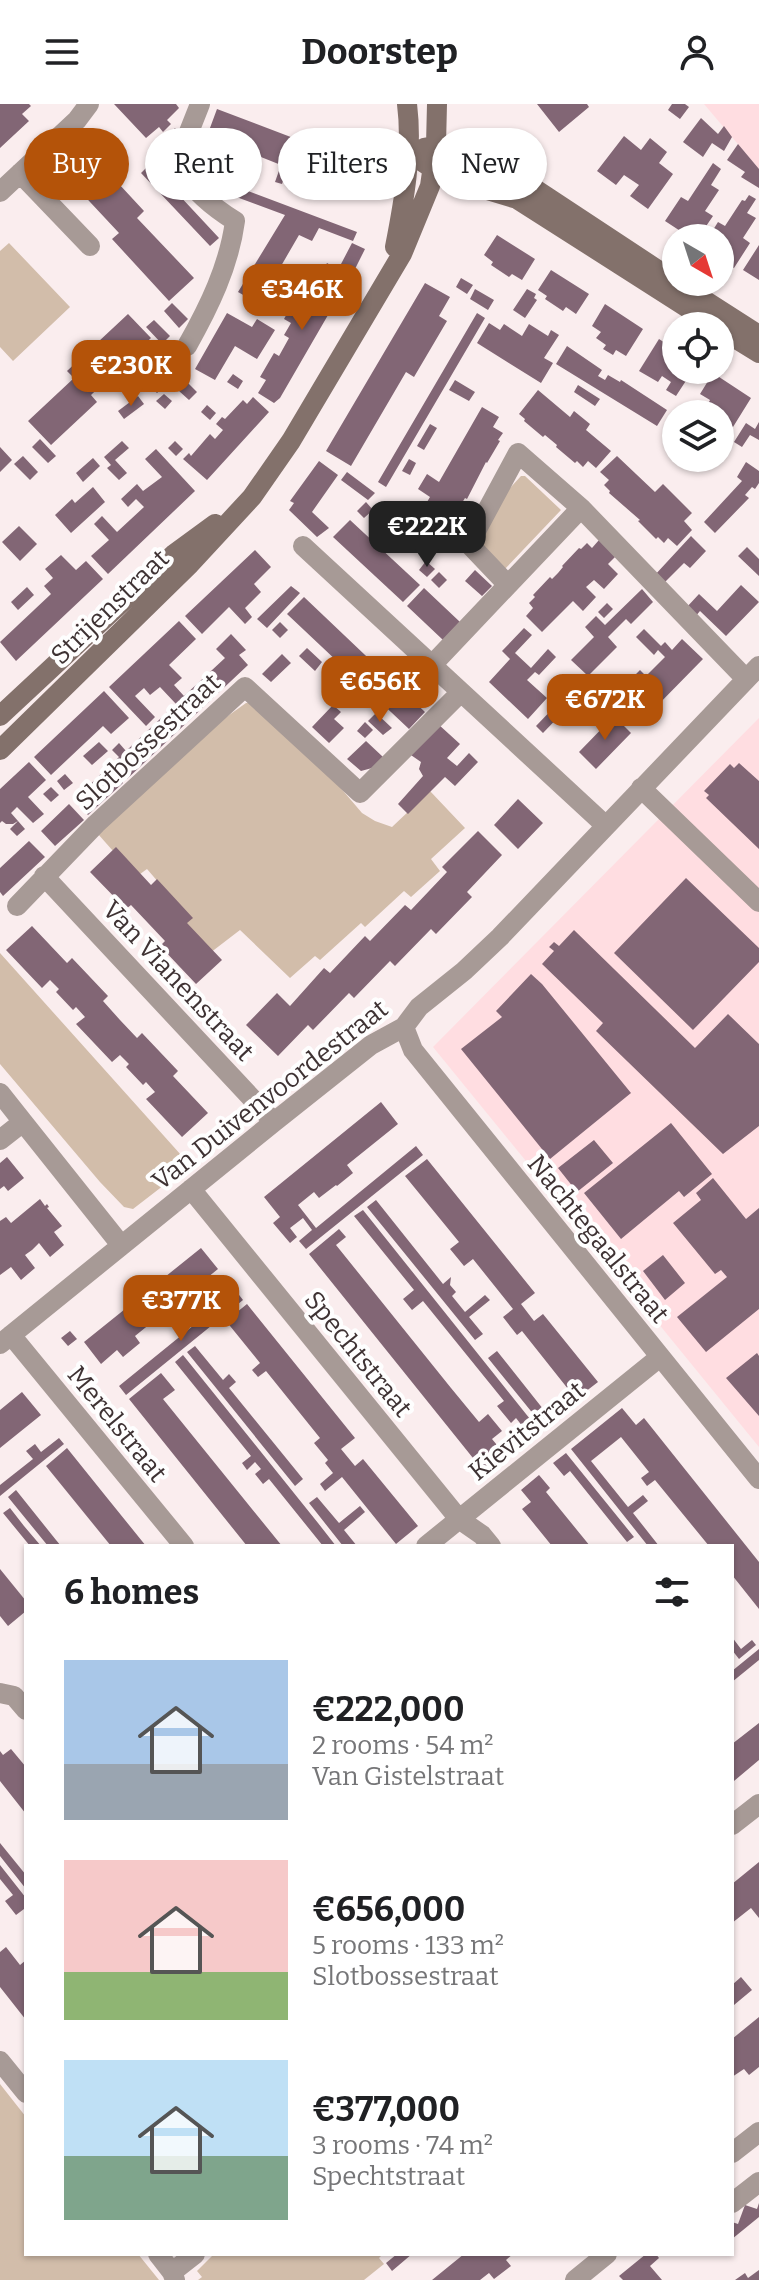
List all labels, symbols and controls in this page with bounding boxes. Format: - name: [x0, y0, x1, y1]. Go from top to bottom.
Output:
- icon: menu: [40, 30, 84, 74]
- text: Doorstep: [301, 30, 458, 74]
- icon: person: [675, 30, 719, 74]
- chip: Buy: [24, 128, 129, 200]
- chip: Rent: [145, 128, 262, 200]
- chip: Filters: [278, 128, 416, 200]
- chip: New: [432, 128, 547, 200]
- north arrow: [662, 224, 734, 296]
- map controls: [662, 224, 734, 472]
- pin: €346K: [246, 264, 358, 332]
- text: €346K: [261, 274, 343, 305]
- button: locate: [662, 312, 734, 384]
- pin: €230K: [75, 340, 187, 408]
- text: €230K: [90, 350, 172, 381]
- button: layers: [662, 400, 734, 472]
- pin: €222K: [371, 501, 483, 569]
- text: €222K: [387, 511, 467, 542]
- street label: Strijenstraat: [45, 543, 176, 671]
- pin: €656K: [324, 656, 436, 724]
- text: €656K: [339, 666, 421, 697]
- street label: Slotbossestraat: [69, 667, 227, 817]
- pin: €672K: [549, 674, 661, 742]
- text: €672K: [565, 684, 645, 715]
- street label: Van Vianenstraat: [96, 894, 261, 1068]
- street label: Van Duivenvoordestraat: [146, 993, 395, 1197]
- street label: Nachtegaalstraat: [521, 1149, 676, 1330]
- pin: €377K: [125, 1275, 237, 1343]
- text: €377K: [141, 1285, 221, 1316]
- street label: Spechtstraat: [298, 1285, 419, 1424]
- street label: Merelstraat: [61, 1360, 173, 1489]
- street label: Kievitstraat: [463, 1374, 592, 1487]
- icon: filters: [650, 1570, 694, 1614]
- text: 6 homes: [64, 1572, 199, 1613]
- text: €222,000: [312, 1689, 464, 1730]
- icon: home: [128, 1692, 224, 1788]
- text: 2 rooms · 54 m²: [312, 1730, 494, 1761]
- text: Van Gistelstraat: [312, 1761, 504, 1792]
- text: €656,000: [312, 1889, 465, 1930]
- icon: home: [128, 1892, 224, 1988]
- text: 5 rooms · 133 m²: [312, 1930, 504, 1961]
- text: Slotbossestraat: [312, 1961, 499, 1992]
- text: €377,000: [312, 2089, 460, 2130]
- icon: home: [128, 2092, 224, 2188]
- text: 3 rooms · 74 m²: [312, 2130, 493, 2161]
- text: Spechtstraat: [312, 2161, 465, 2192]

